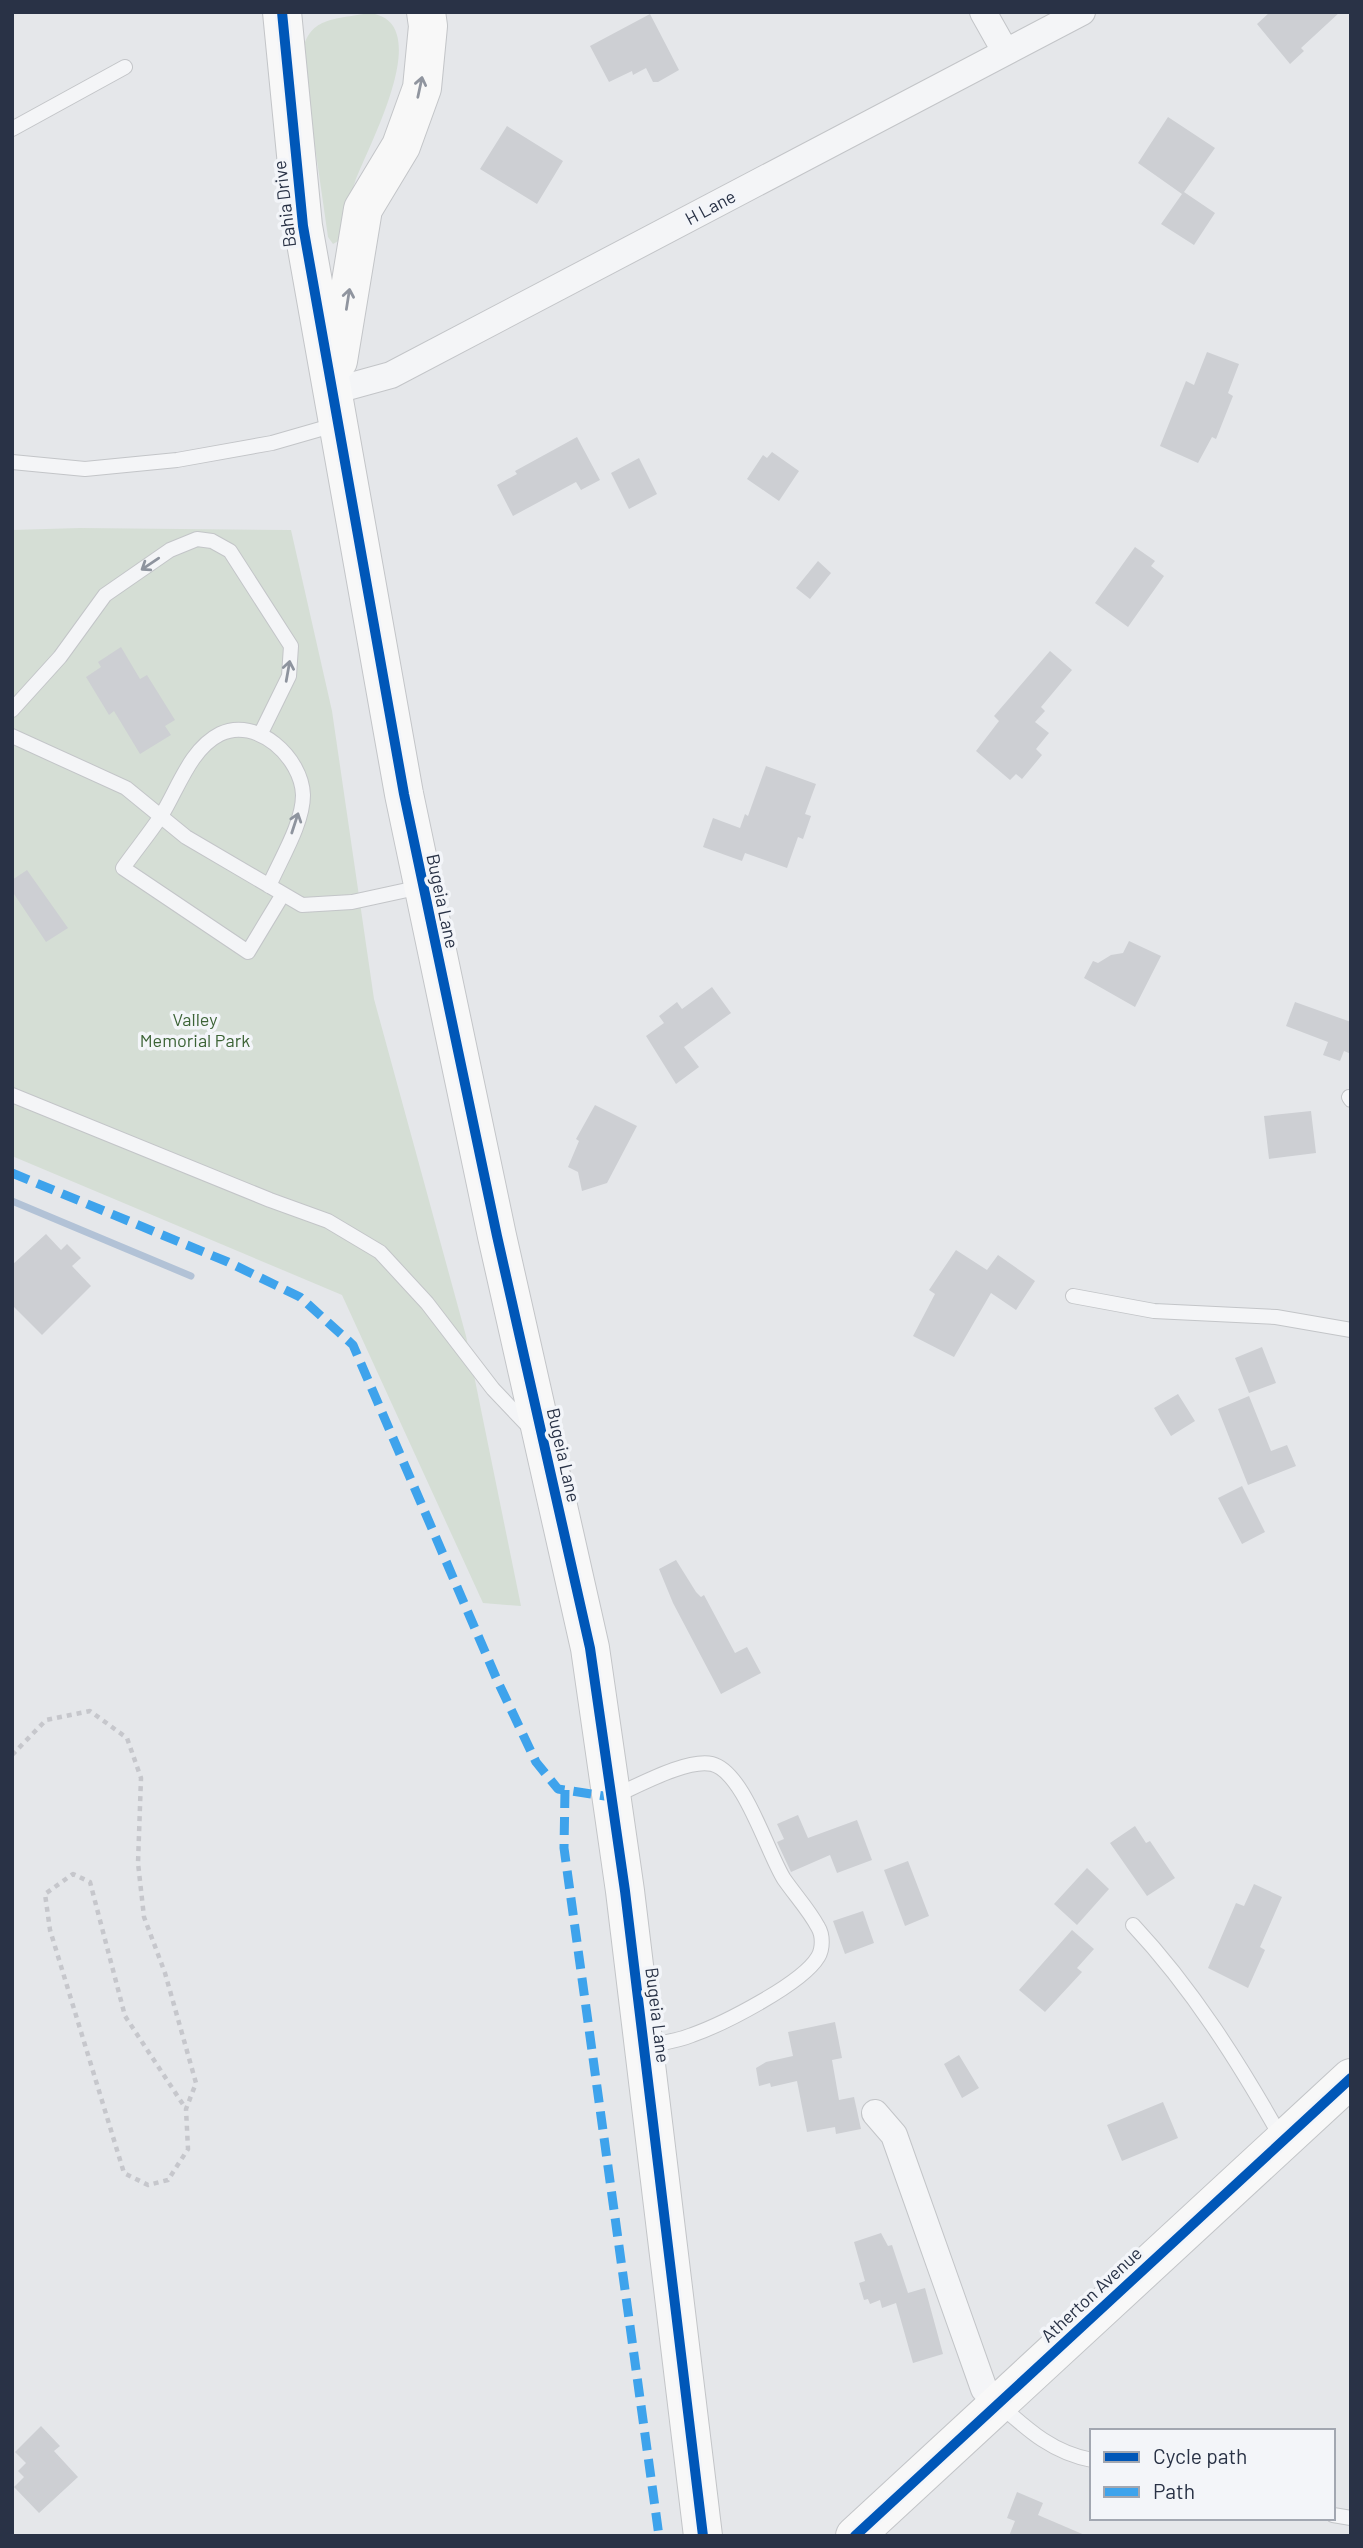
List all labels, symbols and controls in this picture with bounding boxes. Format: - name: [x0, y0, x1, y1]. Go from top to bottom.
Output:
- one-way arrow: [414, 76, 428, 99]
- street label: Bahia Drive: [268, 159, 300, 249]
- street label: H Lane: [681, 185, 739, 229]
- one-way arrow: [342, 288, 355, 311]
- one-way arrow: [141, 557, 160, 571]
- one-way arrow: [281, 660, 295, 683]
- one-way arrow: [290, 812, 302, 834]
- street label: Bugeia Lane: [422, 852, 464, 950]
- park label: Valley Memorial Park: [140, 1008, 250, 1051]
- street label: Bugeia Lane: [542, 1406, 586, 1504]
- street label: Bugeia Lane: [641, 1966, 675, 2064]
- street label: Atherton Avenue: [1036, 2242, 1146, 2346]
- legend: [1090, 2429, 1335, 2520]
- text: Cycle path: [1153, 2443, 1247, 2468]
- text: Path: [1153, 2478, 1195, 2503]

